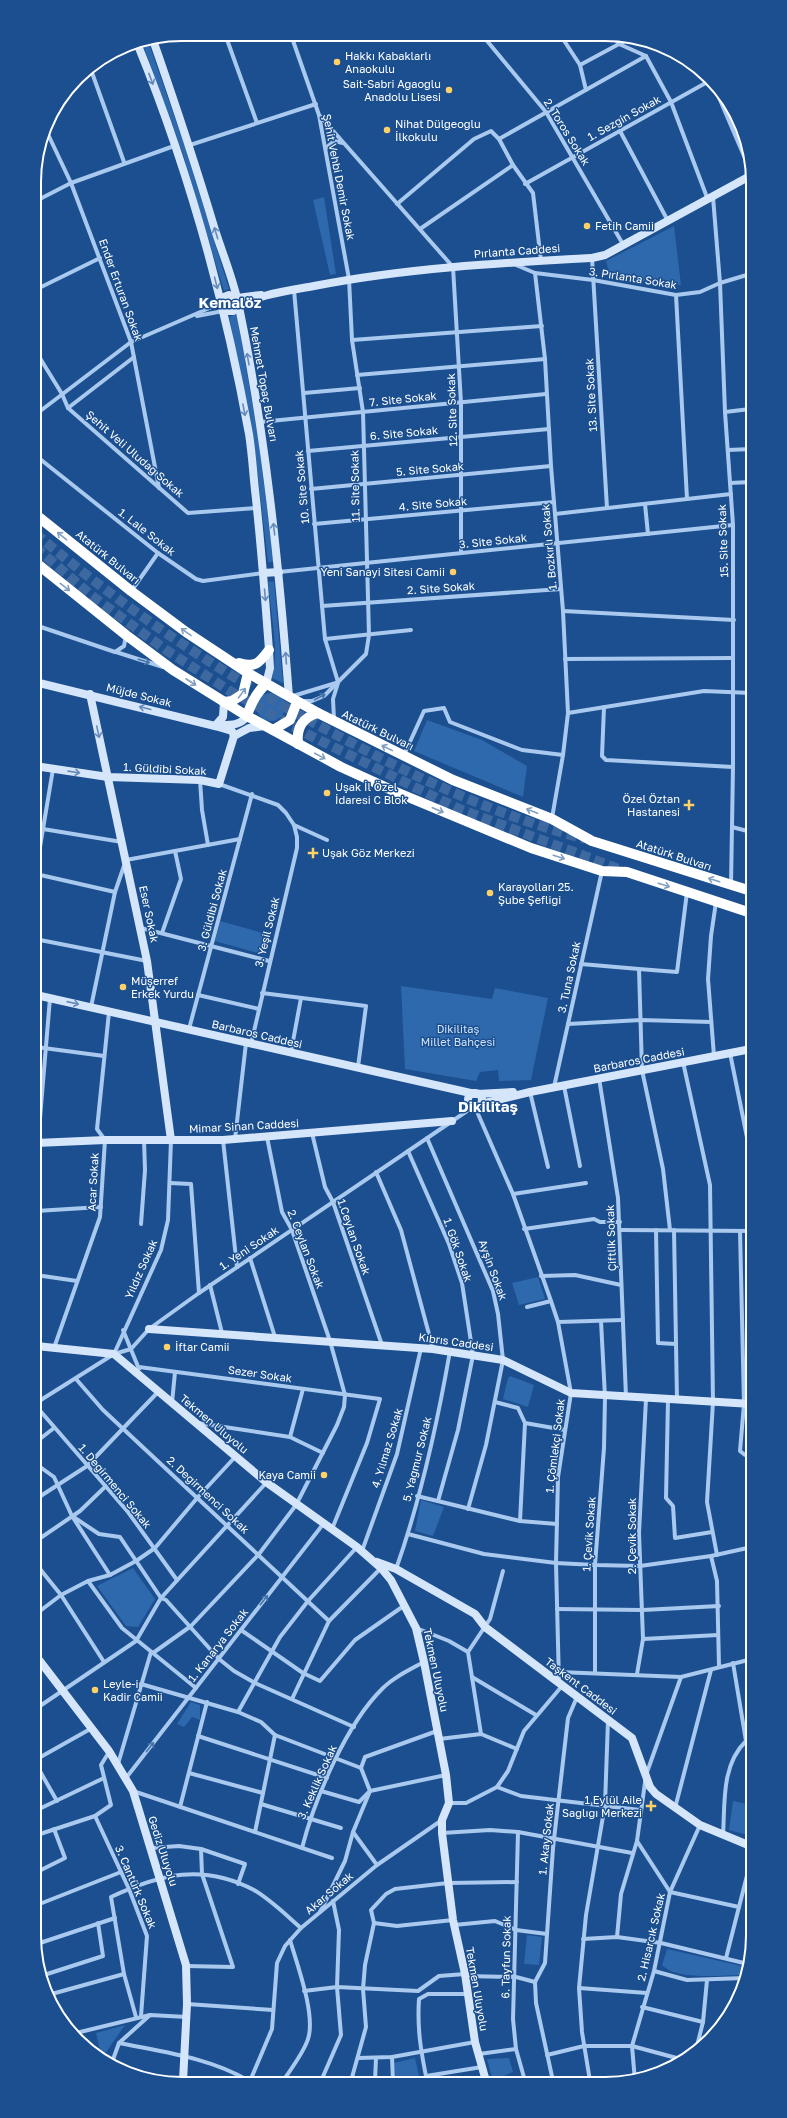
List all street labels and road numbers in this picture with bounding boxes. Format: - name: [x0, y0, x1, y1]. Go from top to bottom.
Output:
- street label: 1. Sezgin Sokak: [585, 92, 663, 143]
- street label: 2. Toros Sokak: [542, 96, 593, 168]
- street label: Şehit Vehbi Demir Sokak: [321, 113, 358, 241]
- street label: Ender Erturan Sokak: [97, 237, 146, 343]
- street label: Pırlanta Caddesi: [473, 241, 561, 260]
- street label: 3. Pırlanta Sokak: [588, 264, 678, 291]
- street label: Mehmet Topaç Bulvarı: [248, 325, 281, 442]
- street label: 13. Site Sokak: [582, 358, 599, 432]
- street label: 12. Site Sokak: [444, 373, 459, 447]
- street label: 7. Site Sokak: [369, 389, 437, 408]
- street label: Şehit Veli Uludağ Sokak: [84, 408, 187, 500]
- street label: 6. Site Sokak: [369, 423, 439, 442]
- street label: 10. Site Sokak: [292, 450, 311, 524]
- street label: 11. Site Sokak: [347, 450, 362, 522]
- street label: 5. Site Sokak: [395, 459, 464, 478]
- street label: 4. Site Sokak: [398, 494, 468, 513]
- street label: 1. Bozkırlı Sokak: [538, 504, 559, 590]
- street label: 15. Site Sokak: [715, 504, 730, 578]
- street label: 1. Lale Sokak: [116, 505, 178, 558]
- street label: Atatürk Bulvarı: [74, 527, 143, 586]
- street label: 3. Site Sokak: [458, 530, 528, 551]
- street label: 2. Site Sokak: [407, 579, 475, 596]
- street label: Müjde Sokak: [105, 680, 173, 709]
- street label: Atatürk Bulvarı: [340, 707, 416, 753]
- street label: 1. Güldibi Sokak: [123, 760, 207, 777]
- street label: Atatürk Bulvarı: [635, 836, 713, 873]
- street label: 3. Güldibi Sokak: [194, 867, 229, 952]
- street label: Eser Sokak: [137, 884, 162, 944]
- street label: 3. Yeşil Sokak: [251, 895, 282, 969]
- street label: 3. Tuna Sokak: [555, 940, 582, 1014]
- street label: Barbaros Caddesi: [211, 1017, 304, 1050]
- street label: Barbaros Caddesi: [592, 1044, 686, 1075]
- street label: Mimar Sinan Caddesi: [189, 1116, 299, 1135]
- street label: Acar Sokak: [84, 1152, 101, 1212]
- street label: 1.Ceylan Sokak: [335, 1197, 374, 1277]
- street label: Çiftlik Sokak: [603, 1205, 618, 1272]
- street label: 2. Ceylan Sokak: [285, 1207, 328, 1290]
- street label: 1. Gök Sokak: [441, 1216, 476, 1284]
- street label: 1. Yeni Sokak: [217, 1223, 281, 1272]
- street label: Yıldız Sokak: [122, 1237, 159, 1301]
- street label: Ayşin Sokak: [477, 1238, 510, 1302]
- street label: Kıbrıs Caddesi: [418, 1330, 494, 1353]
- street label: Sezer Sokak: [227, 1363, 293, 1384]
- street label: Tekmen Uluyolu: [178, 1391, 251, 1456]
- street label: 1. Çömlekçi Sokak: [542, 1398, 567, 1494]
- street label: 4. Yılmaz Sokak: [368, 1406, 405, 1489]
- street label: 5. Yağmur Sokak: [400, 1415, 433, 1503]
- street label: 1. Değirmenci Sokak: [76, 1441, 155, 1531]
- street label: 2. Değirmenci Sokak: [165, 1453, 252, 1536]
- street label: 1. Çevik Sokak: [579, 1496, 598, 1572]
- street label: 2. Çevik Sokak: [625, 1498, 638, 1574]
- street label: 1. Kanarya Sokak: [185, 1605, 250, 1684]
- street label: Tekmen Uluyolu: [421, 1627, 452, 1713]
- street label: Taşkent Caddesi: [543, 1654, 620, 1717]
- street label: 3. Keklik Sokak: [294, 1743, 339, 1821]
- street label: 1. Akay Sokak: [535, 1802, 556, 1875]
- street label: Gediz Uluyolu: [146, 1814, 181, 1888]
- street label: 3. Cantürk Sokak: [113, 1843, 160, 1930]
- street label: Akar Sokak: [302, 1869, 355, 1917]
- street label: 2. Hisarcık Sokak: [634, 1892, 667, 1982]
- street label: 6. Tayfun Sokak: [498, 1915, 513, 1999]
- street label: Tekmen Uluyolu: [464, 1946, 491, 2032]

